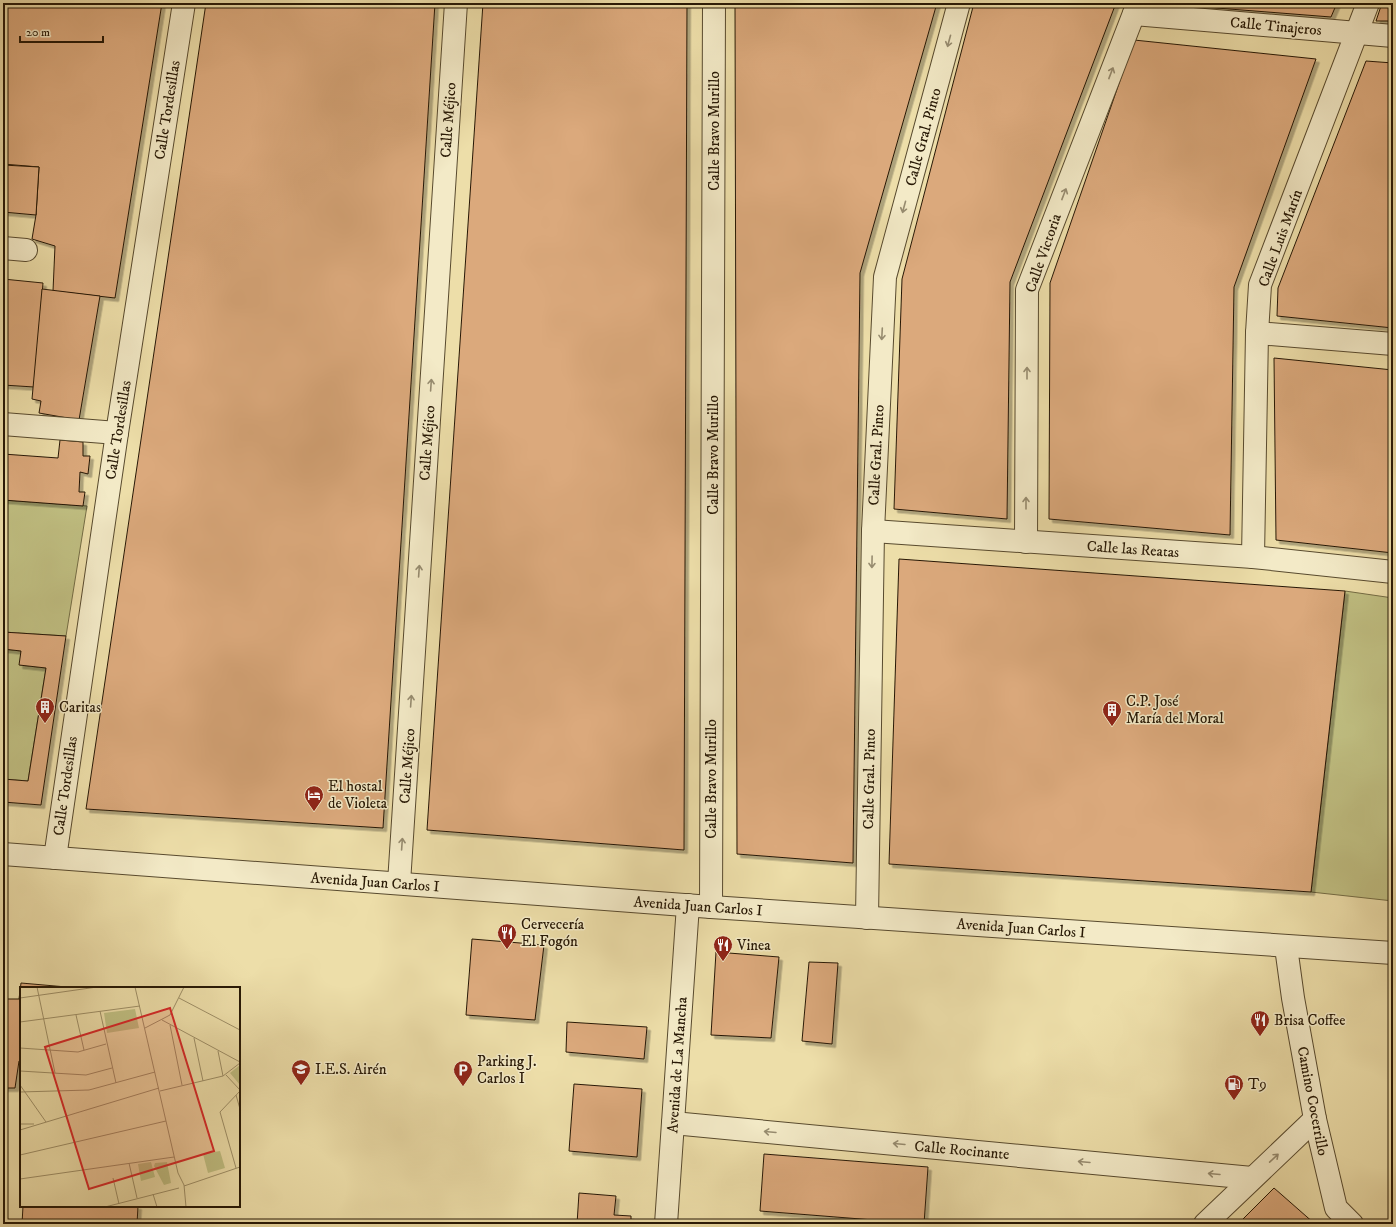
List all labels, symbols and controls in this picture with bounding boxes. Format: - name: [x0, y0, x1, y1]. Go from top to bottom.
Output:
- street label: Calle Tinajeros: [1229, 13, 1323, 40]
- scale bar: [20, 18, 103, 44]
- text: 20 m: [26, 25, 50, 40]
- one-way arrow: [945, 34, 952, 47]
- street label: Calle Tordesillas: [150, 59, 185, 161]
- one-way arrow: [1108, 67, 1116, 79]
- street label: Calle Bravo Murillo: [705, 71, 724, 191]
- street label: Calle Méjico: [436, 82, 461, 158]
- street label: Calle Gral. Pinto: [901, 86, 946, 188]
- street label: Calle Luis Marín: [1254, 187, 1307, 289]
- one-way arrow: [1061, 188, 1069, 200]
- one-way arrow: [900, 200, 907, 213]
- street label: Calle Victoria: [1021, 211, 1066, 295]
- one-way arrow: [879, 327, 886, 340]
- one-way arrow: [1023, 367, 1031, 380]
- street label: Calle Tordesillas: [101, 379, 136, 481]
- one-way arrow: [428, 379, 435, 392]
- street label: Calle Bravo Murillo: [704, 395, 723, 515]
- street label: Calle Gral. Pinto: [864, 404, 889, 506]
- street label: Calle Méjico: [415, 405, 440, 481]
- one-way arrow: [1022, 497, 1030, 510]
- street label: Calle las Reatas: [1086, 537, 1180, 562]
- one-way arrow: [868, 555, 876, 568]
- one-way arrow: [416, 565, 423, 578]
- place label: C.P. José María del Moral: [1126, 692, 1224, 728]
- one-way arrow: [407, 695, 414, 708]
- building icon: Caritas: [34, 696, 56, 724]
- place label: Caritas: [59, 698, 101, 717]
- building icon: C.P. José María del Moral: [1101, 699, 1123, 727]
- street label: Calle Bravo Murillo: [702, 719, 721, 839]
- street label: Calle Méjico: [395, 728, 420, 804]
- street label: Calle Gral. Pinto: [859, 728, 880, 830]
- street label: Calle Tordesillas: [49, 735, 82, 837]
- place label: El hostal de Violeta: [328, 777, 388, 813]
- hotel icon: El hostal de Violeta: [303, 784, 325, 812]
- one-way arrow: [398, 838, 405, 851]
- street label: Avenida Juan Carlos I: [310, 869, 440, 896]
- street label: Avenida Juan Carlos I: [633, 893, 763, 920]
- place label: Cervecería El Fogón: [521, 915, 585, 951]
- street label: Avenida Juan Carlos I: [956, 915, 1086, 942]
- restaurant icon: Cervecería El Fogón: [496, 922, 518, 950]
- restaurant icon: Vinea: [712, 934, 734, 962]
- place label: Vinea: [736, 936, 771, 955]
- inset map: [20, 987, 240, 1207]
- street label: Avenida de La Mancha: [663, 996, 692, 1134]
- restaurant icon: Brisa Coffee: [1249, 1009, 1271, 1037]
- place label: Brisa Coffee: [1274, 1011, 1346, 1030]
- street label: Camino Cocerrillo: [1293, 1045, 1332, 1157]
- place label: Parking J. Carlos I: [477, 1052, 537, 1088]
- school or university icon: I.E.S. Airén: [290, 1058, 312, 1086]
- parking icon: Parking J. Carlos I: [452, 1059, 474, 1087]
- place label: I.E.S. Airén: [315, 1060, 387, 1079]
- fuel station icon: T9: [1223, 1073, 1245, 1101]
- place label: T9: [1248, 1075, 1267, 1094]
- one-way arrow: [764, 1128, 777, 1136]
- street label: Calle Rocinante: [914, 1137, 1010, 1164]
- one-way arrow: [893, 1141, 906, 1148]
- one-way arrow: [1268, 1154, 1278, 1163]
- one-way arrow: [1078, 1158, 1091, 1166]
- one-way arrow: [1208, 1170, 1221, 1178]

